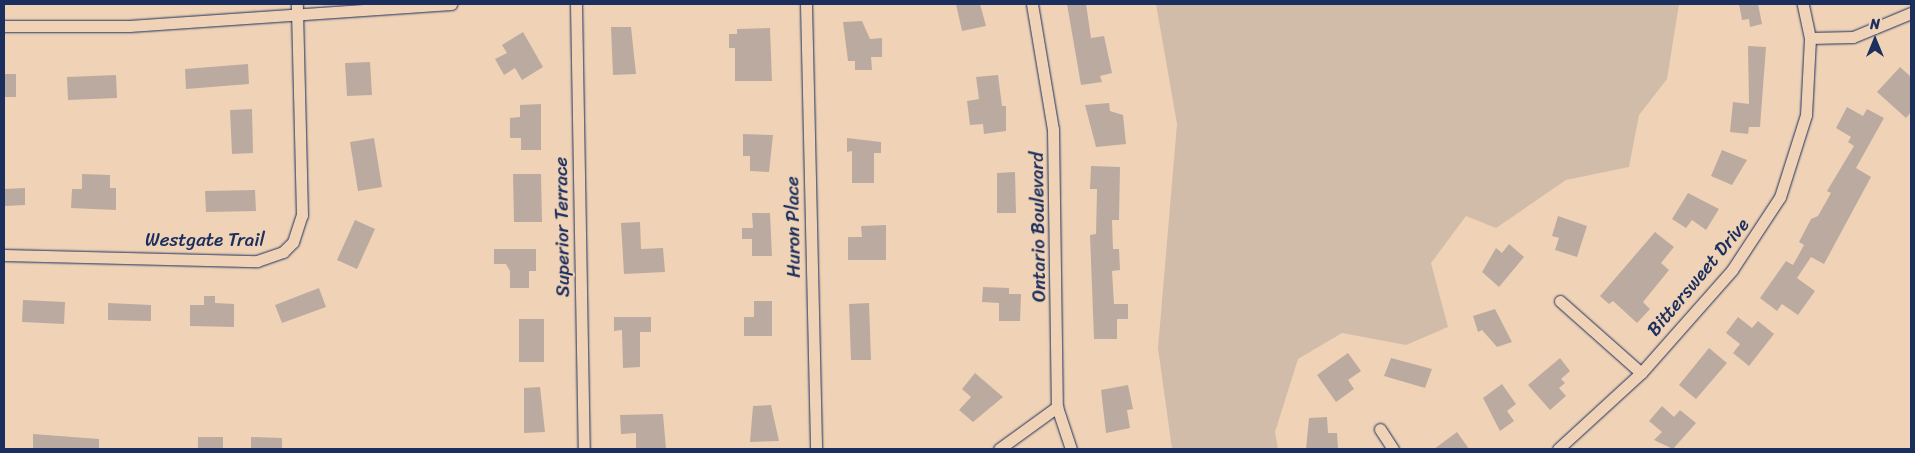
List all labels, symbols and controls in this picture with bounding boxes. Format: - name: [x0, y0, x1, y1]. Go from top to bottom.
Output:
- text: N: [1870, 12, 1880, 37]
- north arrow: [1850, 15, 1900, 65]
- street label: Ontario Boulevard: [1025, 152, 1051, 302]
- street label: Superior Terrace: [549, 157, 575, 297]
- street label: Huron Place: [781, 176, 805, 278]
- street label: Bittersweet Drive: [1642, 213, 1754, 341]
- street label: Westgate Trail: [145, 229, 265, 251]

